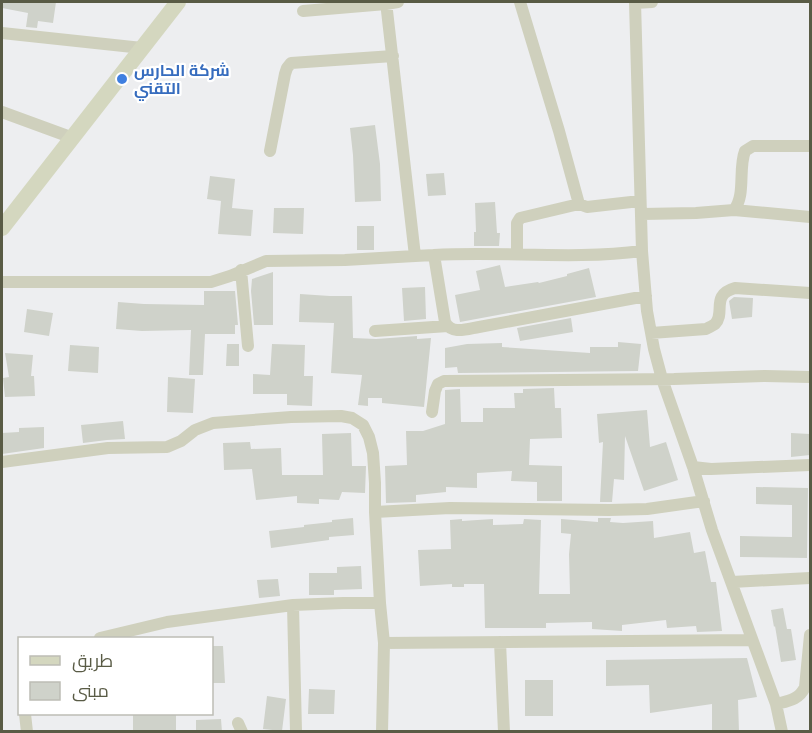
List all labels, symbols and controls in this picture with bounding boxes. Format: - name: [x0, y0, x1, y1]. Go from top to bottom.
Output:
- place label: شركة الحارس التقني: [134, 61, 230, 101]
- marker: شركة الحارس التقني: [115, 72, 129, 86]
- legend: [18, 637, 213, 715]
- text: طريق: [72, 650, 113, 673]
- text: مبنى: [72, 680, 109, 702]

